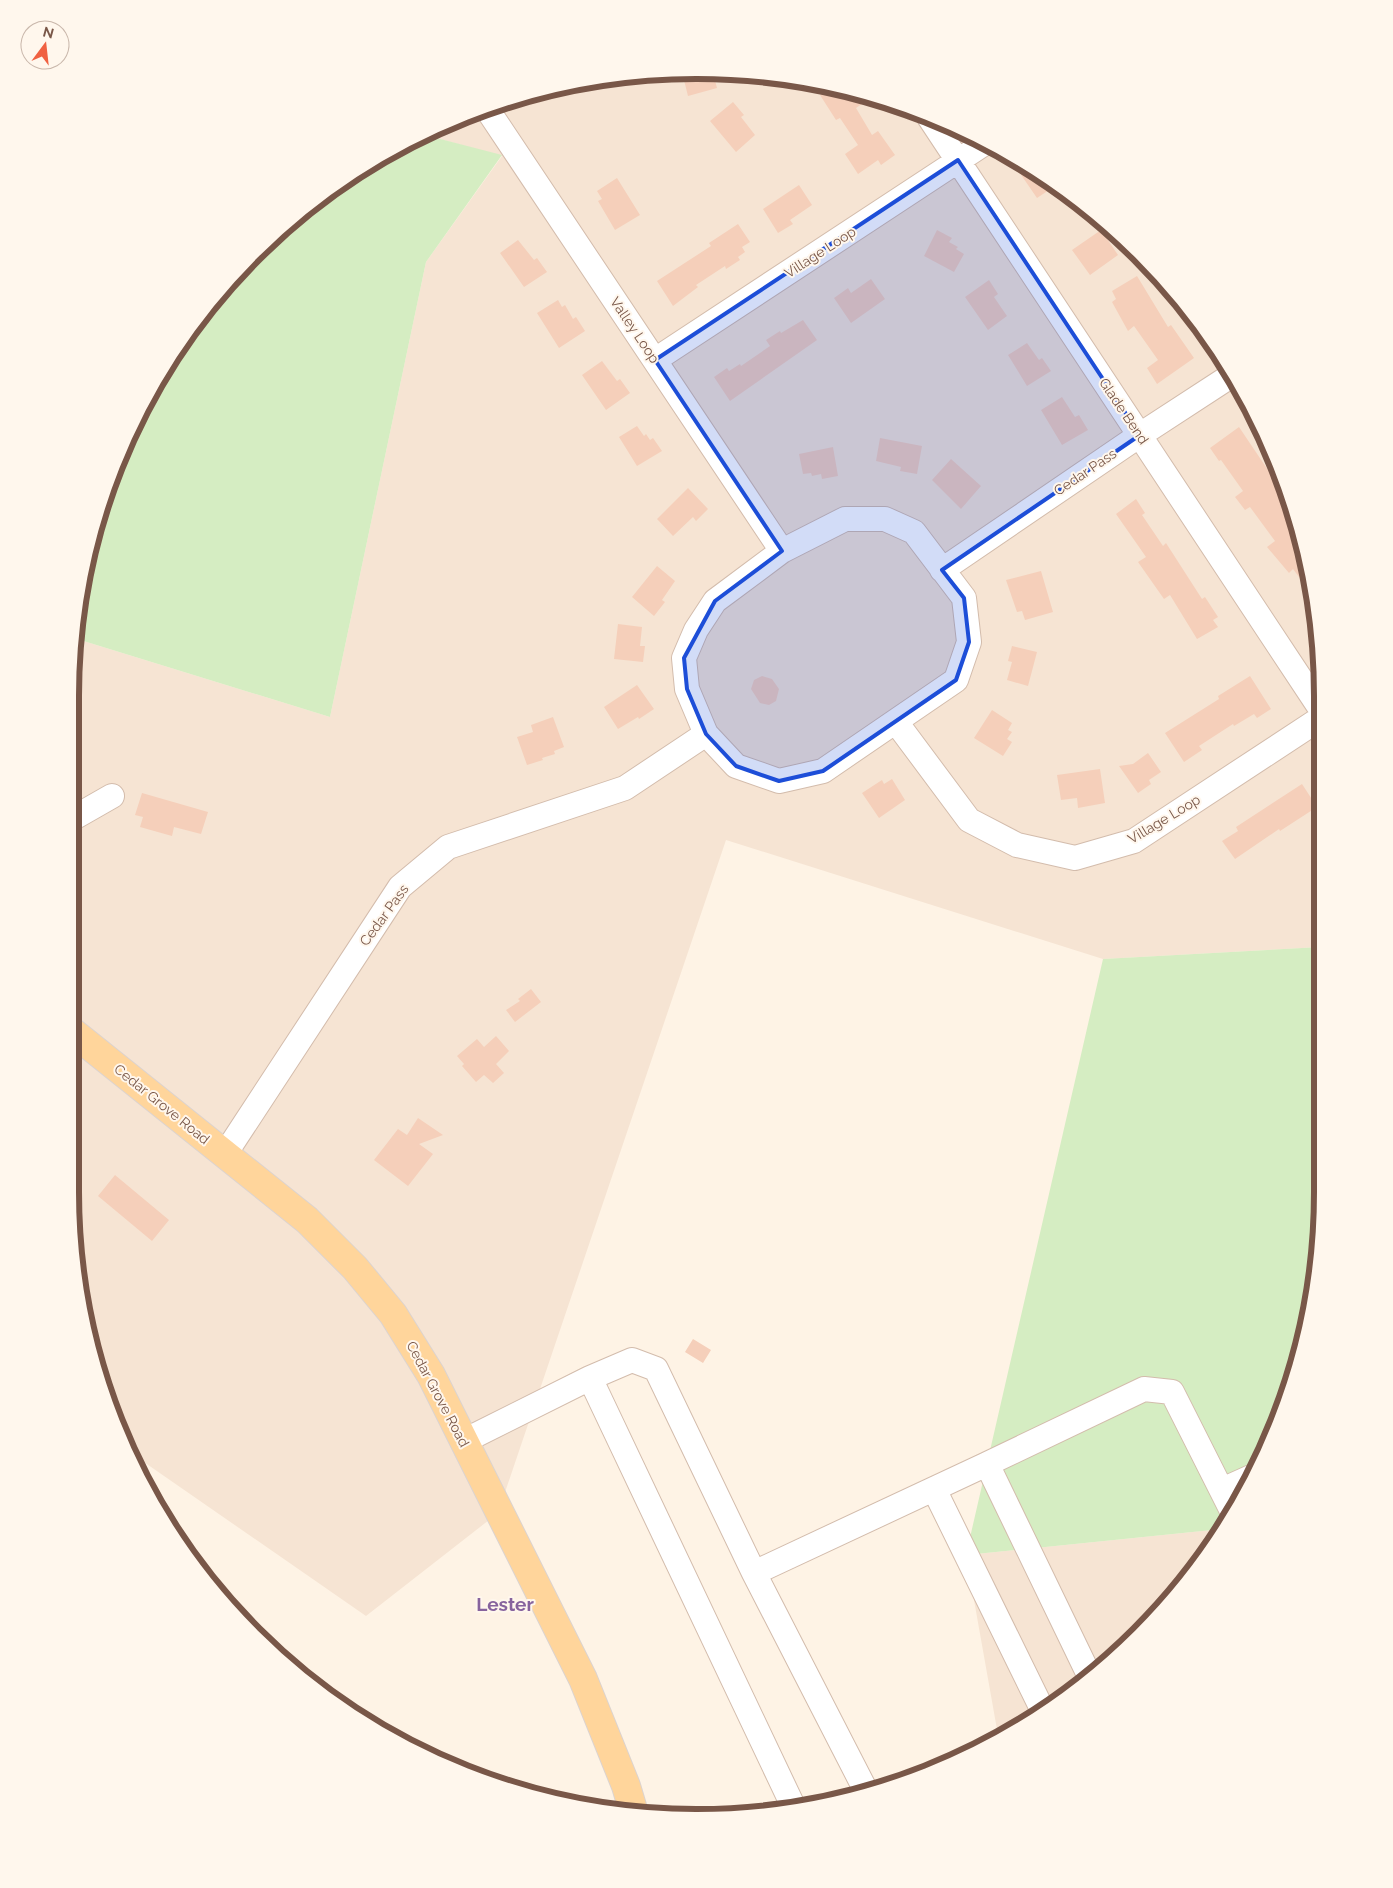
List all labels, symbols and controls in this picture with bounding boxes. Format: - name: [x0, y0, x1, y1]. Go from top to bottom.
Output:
- north arrow: [20, 20, 70, 70]
- text: N: [41, 23, 56, 42]
- street label: Village Loop: [781, 223, 859, 281]
- street label: Valley Loop: [607, 294, 663, 366]
- street label: Glade Bend: [1096, 375, 1152, 447]
- street label: Cedar Pass: [1051, 445, 1120, 499]
- street label: Village Loop: [1125, 791, 1203, 847]
- street label: Cedar Pass: [356, 881, 412, 949]
- street label: Cedar Grove Road: [111, 1061, 213, 1147]
- street label: Cedar Grove Road: [403, 1338, 473, 1450]
- district label: Lester: [476, 1593, 534, 1615]

